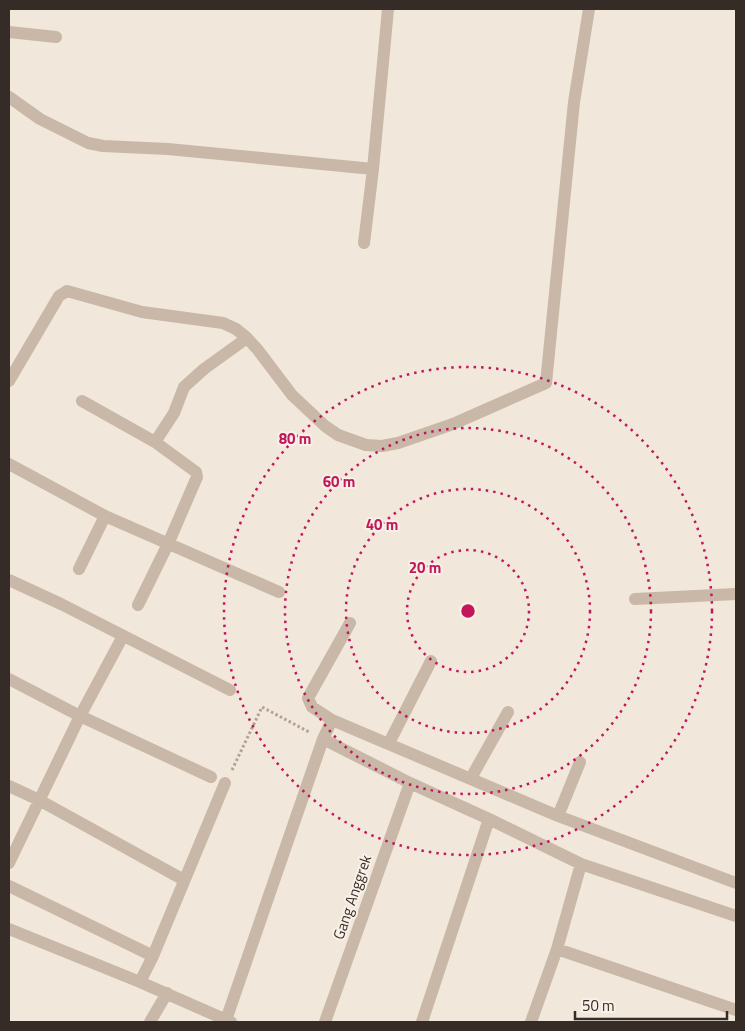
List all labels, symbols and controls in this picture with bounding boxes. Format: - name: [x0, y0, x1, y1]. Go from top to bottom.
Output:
- text: 80 m: [279, 427, 311, 450]
- text: 60 m: [323, 470, 355, 493]
- text: 40 m: [366, 513, 398, 536]
- text: 20 m: [409, 556, 441, 579]
- centre of rings: [459, 602, 477, 620]
- street label: Gang Anggrek: [327, 852, 377, 942]
- scale bar: [575, 988, 728, 1020]
- text: 50 m: [582, 994, 615, 1017]

